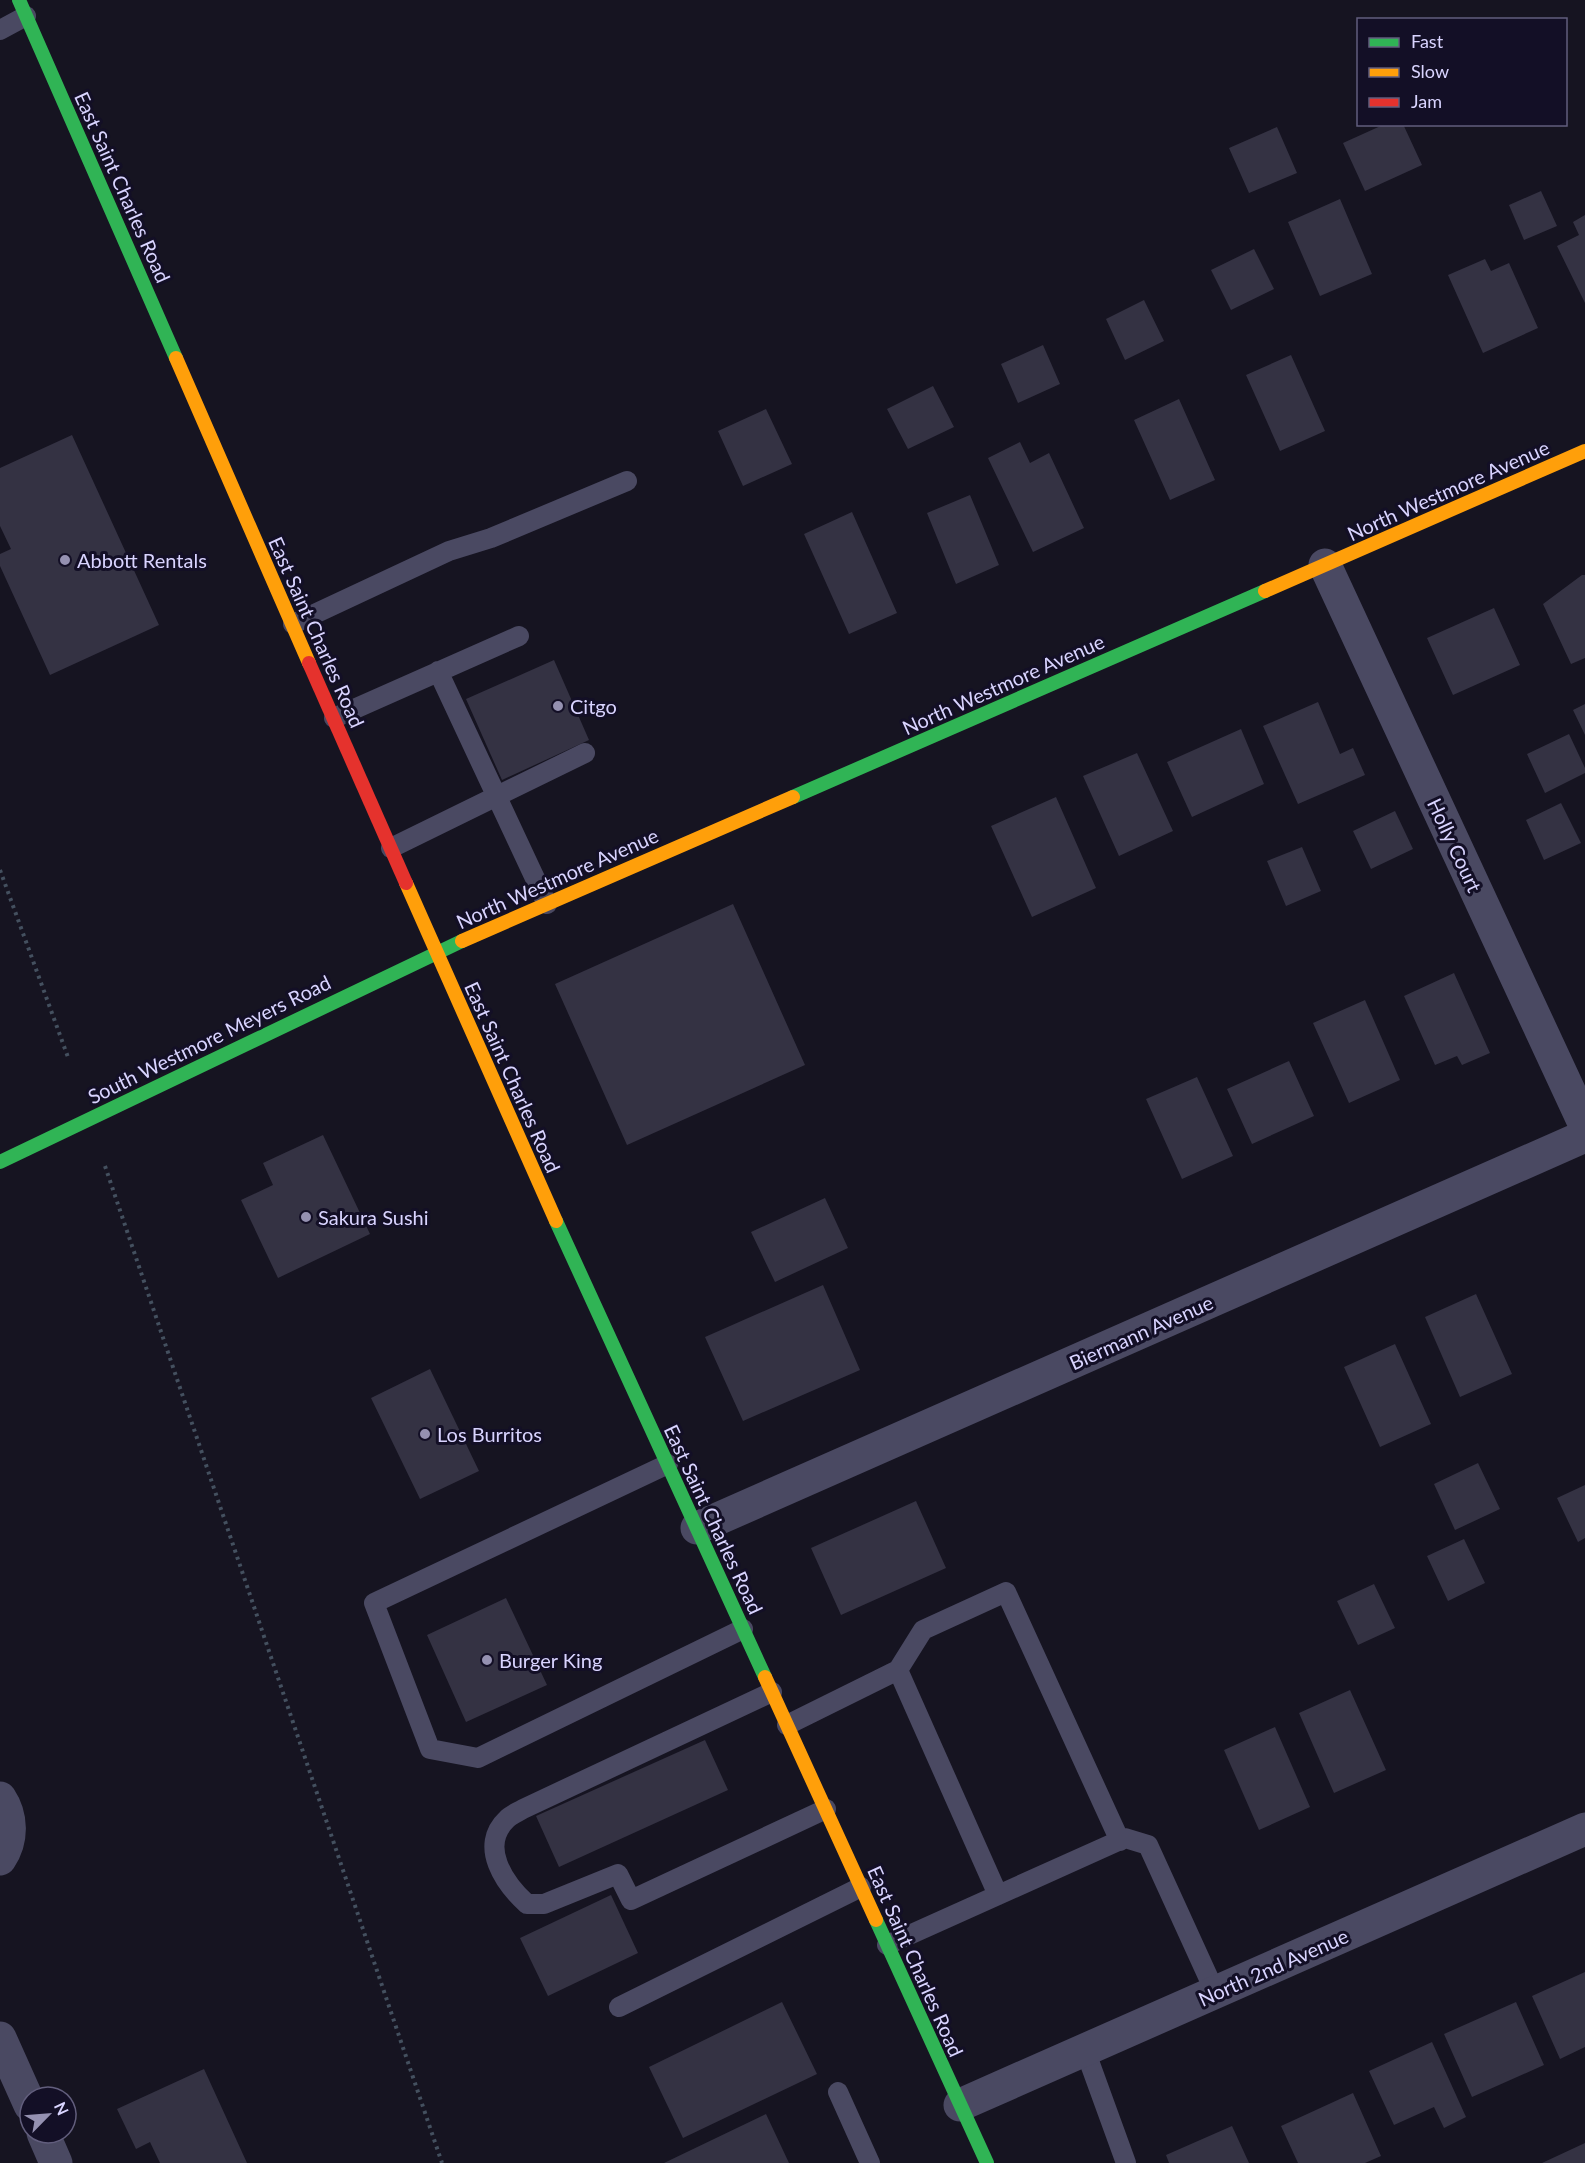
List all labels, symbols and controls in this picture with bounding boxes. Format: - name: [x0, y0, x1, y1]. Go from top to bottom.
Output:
- legend: [1357, 18, 1567, 126]
- text: Fast: [1411, 30, 1444, 52]
- text: Slow: [1411, 60, 1449, 82]
- street label: East Saint Charles Road: [70, 88, 176, 286]
- text: Jam: [1411, 90, 1442, 112]
- street label: North Westmore Avenue: [1343, 435, 1553, 545]
- street label: East Saint Charles Road: [264, 533, 370, 731]
- place label: Abbott Rentals: [77, 548, 207, 572]
- marker: Abbott Rentals: [58, 553, 72, 567]
- street label: North Westmore Avenue: [898, 629, 1108, 739]
- place label: Citgo: [570, 694, 617, 718]
- marker: Citgo: [551, 699, 565, 713]
- street label: Holly Court: [1423, 794, 1487, 896]
- street label: North Westmore Avenue: [452, 823, 662, 933]
- street label: South Westmore Meyers Road: [84, 970, 334, 1108]
- street label: East Saint Charles Road: [460, 978, 566, 1176]
- place label: Sakura Sushi: [318, 1205, 429, 1229]
- marker: Sakura Sushi: [299, 1210, 313, 1224]
- street label: Biermann Avenue: [1065, 1290, 1217, 1374]
- street label: East Saint Charles Road: [660, 1420, 768, 1618]
- place label: Los Burritos: [437, 1422, 542, 1446]
- marker: Los Burritos: [418, 1427, 432, 1441]
- place label: Burger King: [499, 1648, 602, 1672]
- marker: Burger King: [480, 1653, 494, 1667]
- street label: East Saint Charles Road: [863, 1862, 969, 2060]
- street label: North 2nd Avenue: [1194, 1923, 1352, 2011]
- north arrow: [18, 2085, 78, 2145]
- text: N: [51, 2099, 73, 2118]

